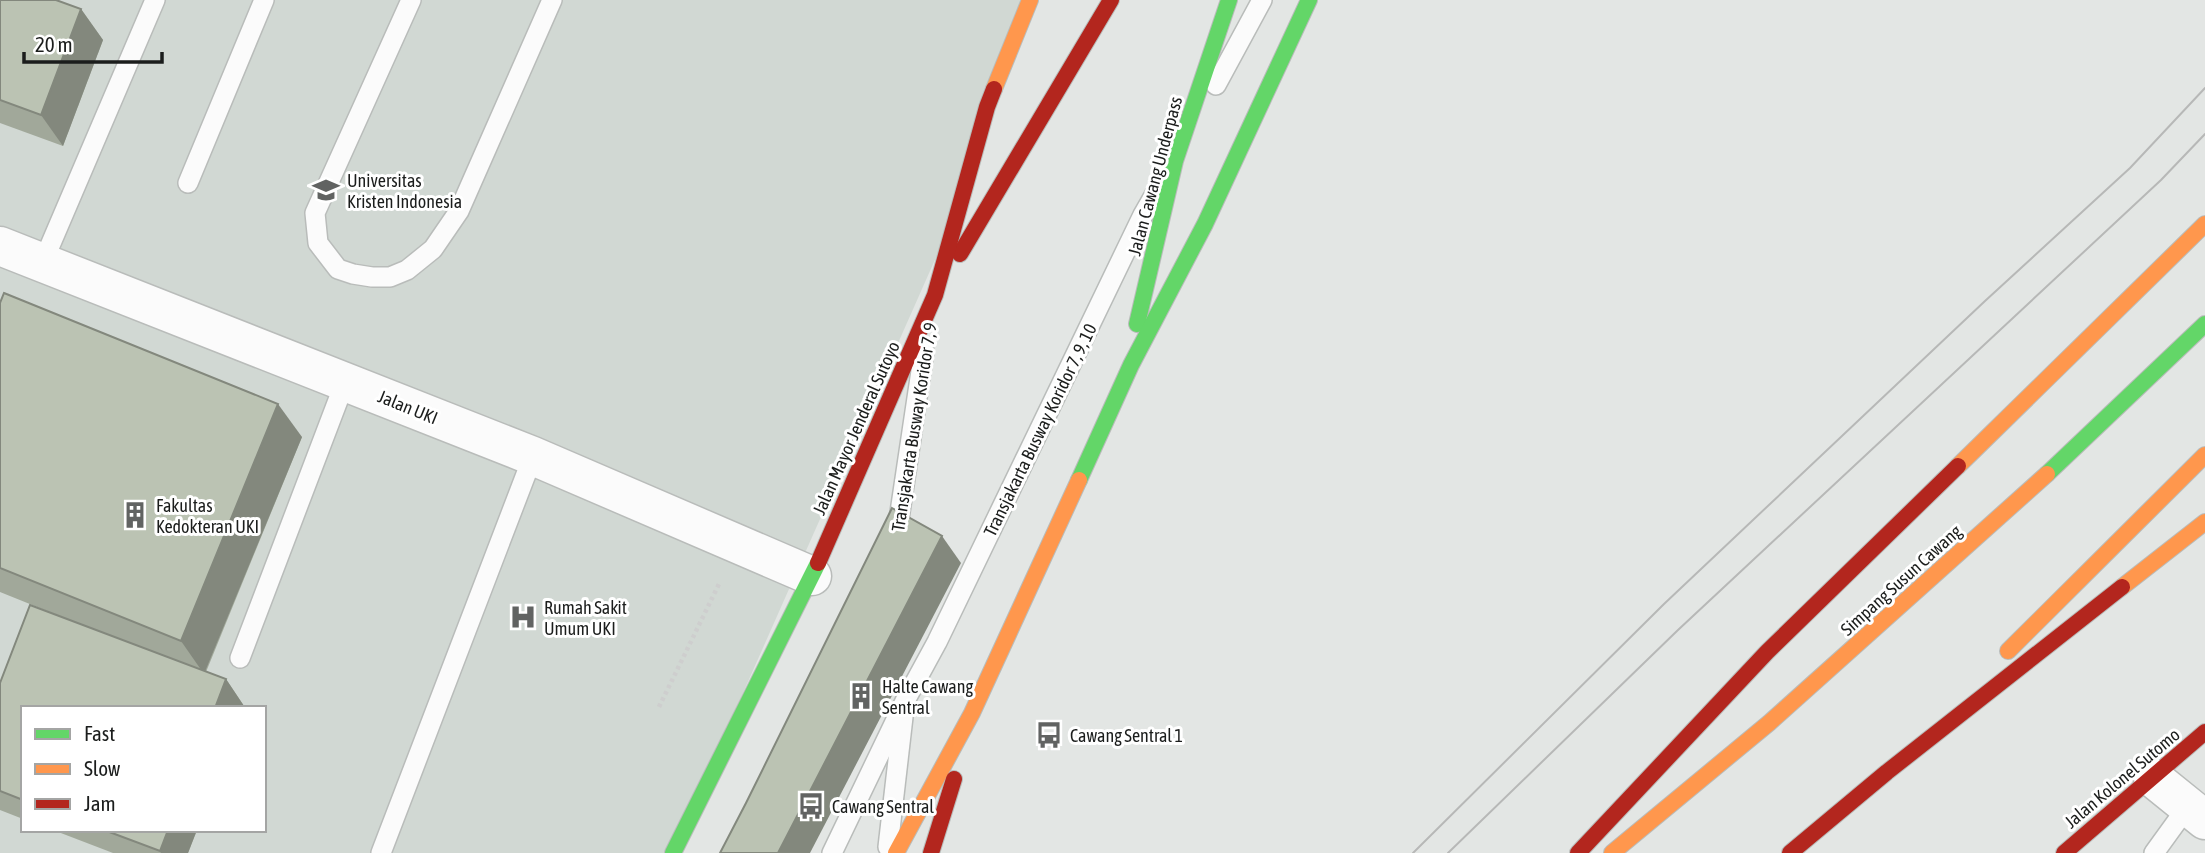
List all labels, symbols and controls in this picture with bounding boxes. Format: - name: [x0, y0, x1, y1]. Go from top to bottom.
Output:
- scale bar: [24, 21, 163, 65]
- text: 20 m: [35, 32, 73, 56]
- street label: Jalan Cawang Underpass: [1124, 94, 1186, 258]
- place label: Universitas Kristen Indonesia: [347, 170, 462, 212]
- school or university icon: Universitas Kristen Indonesia: [311, 175, 341, 205]
- street label: Transjakarta Busway Koridor 7, 9, 10: [979, 320, 1101, 540]
- street label: Transjakarta Busway Koridor 7, 9: [887, 321, 941, 533]
- street label: Jalan Mayor Jenderal Sutoyo: [808, 338, 904, 518]
- street label: Jalan UKI: [375, 386, 441, 428]
- place label: Fakultas Kedokteran UKI: [156, 495, 259, 537]
- building icon: Fakultas Kedokteran UKI: [120, 500, 150, 530]
- street label: Simpang Susun Cawang: [1836, 520, 1966, 640]
- place label: Rumah Sakit Umum UKI: [544, 597, 627, 639]
- hospital icon: Rumah Sakit Umum UKI: [508, 602, 538, 632]
- place label: Halte Cawang Sentral: [882, 676, 973, 718]
- building icon: Halte Cawang Sentral: [846, 681, 876, 711]
- legend: [21, 706, 266, 832]
- bus stop icon: Cawang Sentral 1: [1034, 720, 1064, 750]
- text: Fast: [84, 721, 115, 745]
- street label: Jalan Kolonel Sutomo: [2060, 724, 2184, 832]
- place label: Cawang Sentral 1: [1070, 725, 1183, 746]
- text: Slow: [84, 756, 121, 780]
- text: Jam: [84, 791, 116, 815]
- bus stop icon: Cawang Sentral: [796, 791, 826, 821]
- place label: Cawang Sentral: [832, 796, 934, 817]

